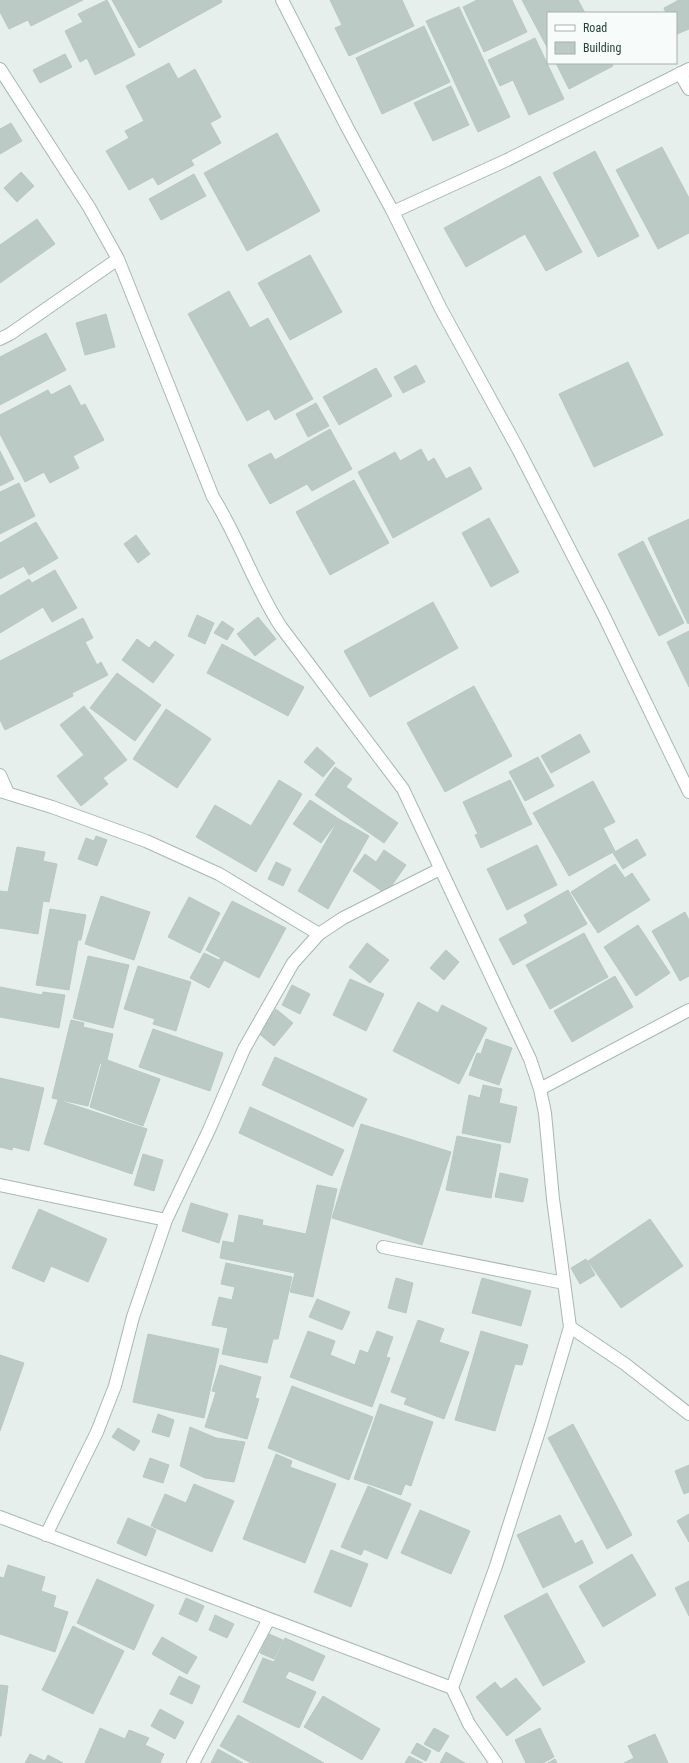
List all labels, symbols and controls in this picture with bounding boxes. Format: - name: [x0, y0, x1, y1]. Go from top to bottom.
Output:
- legend: [547, 12, 677, 64]
- text: Road: [583, 21, 607, 35]
- text: Building: [583, 41, 621, 55]

